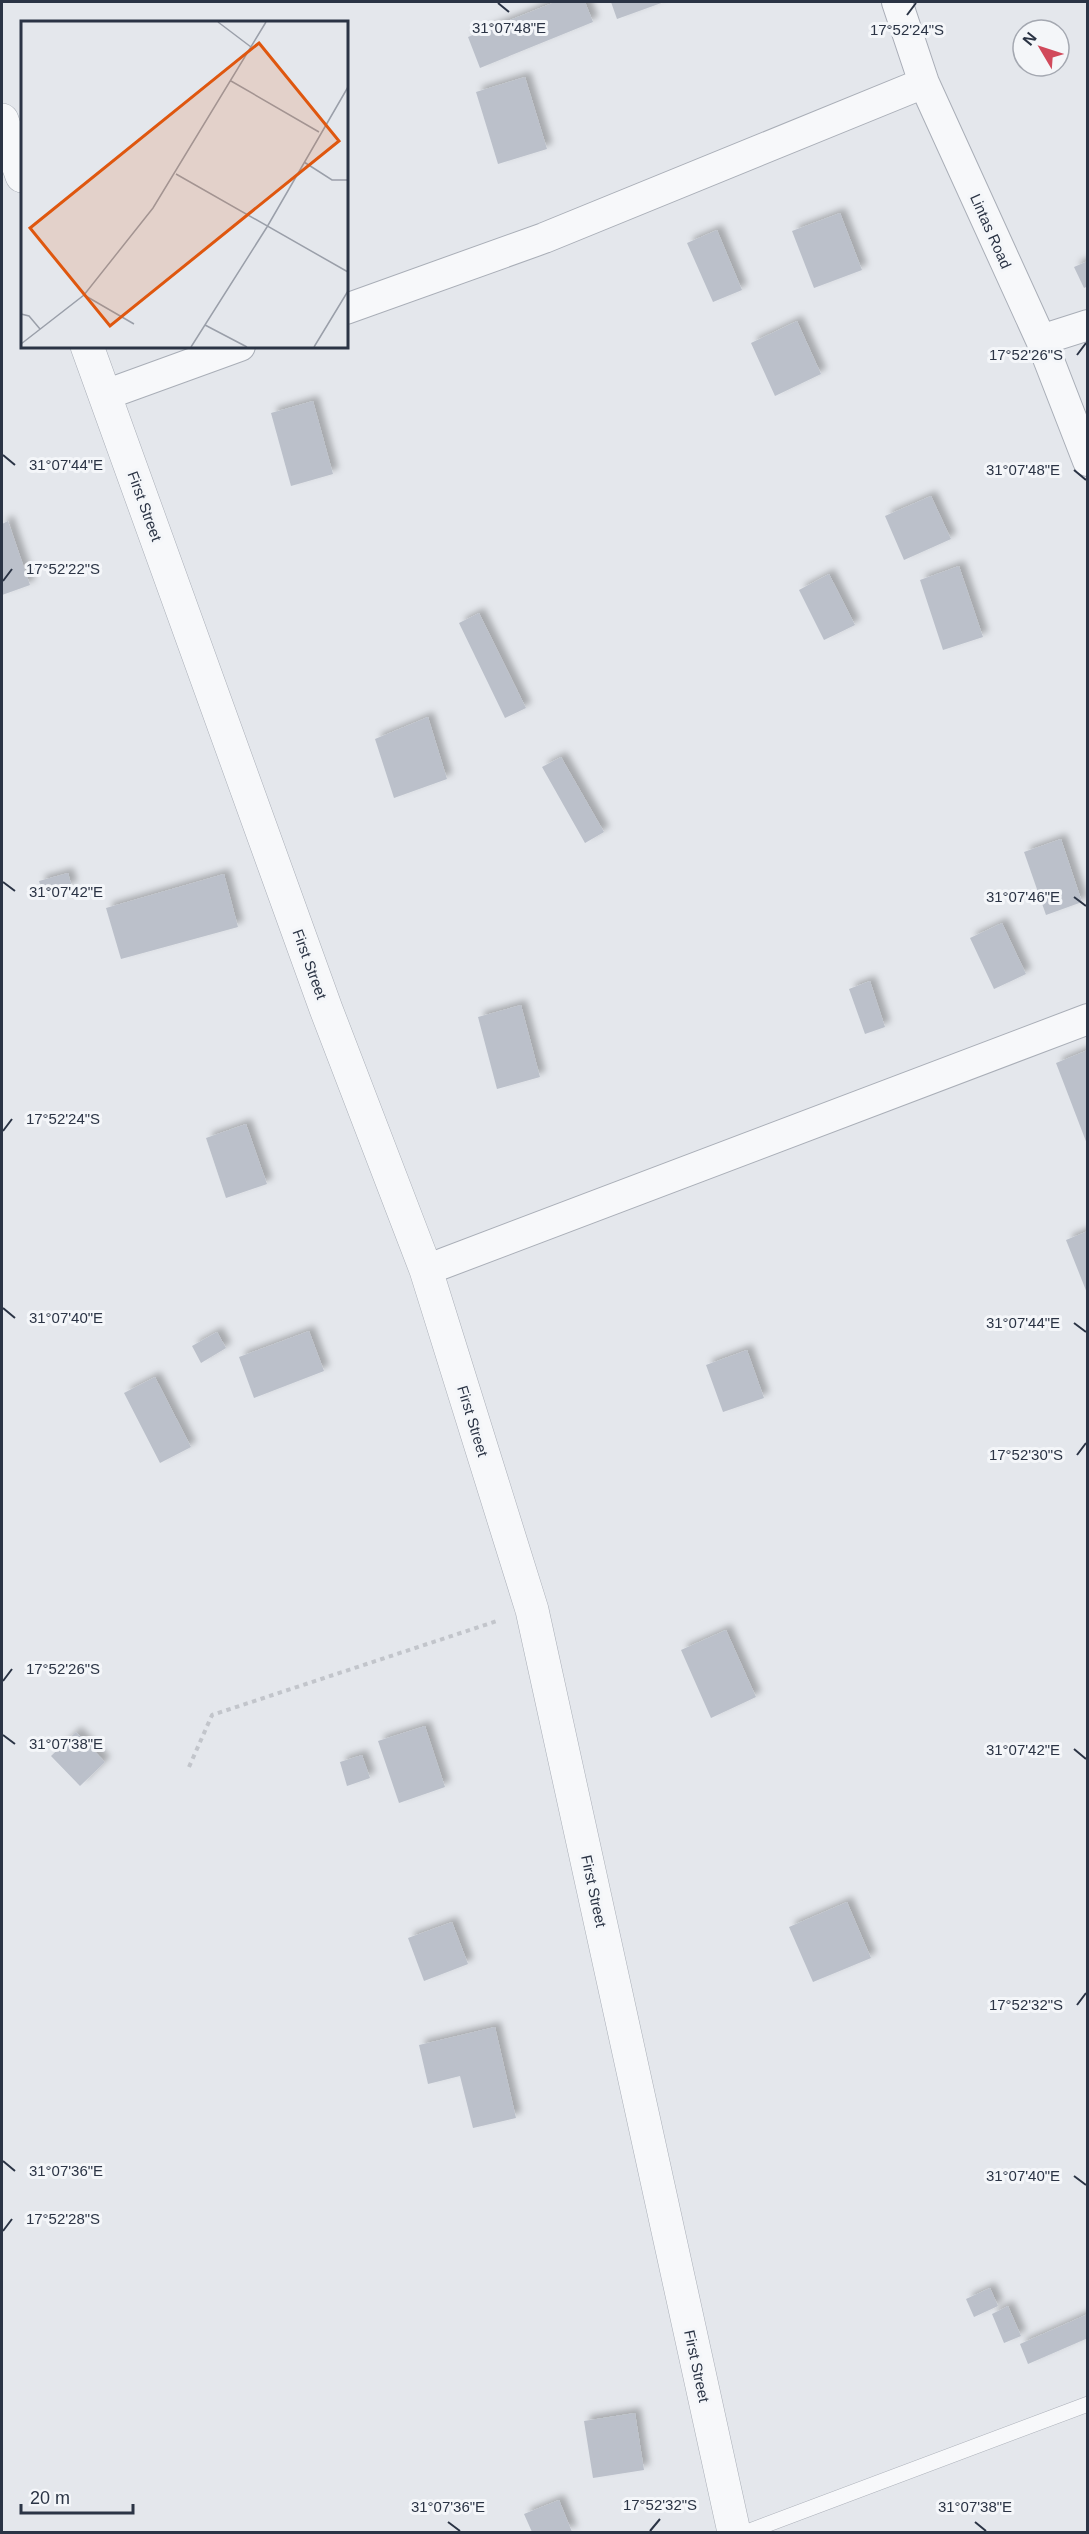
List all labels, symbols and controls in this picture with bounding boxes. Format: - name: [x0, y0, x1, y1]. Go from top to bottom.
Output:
- north arrow: [1011, 18, 1071, 78]
- text: 31°07'48"E: [472, 19, 546, 36]
- inset map: [21, 21, 348, 348]
- text: 17°52'24"S: [870, 21, 944, 38]
- text: N: [1019, 29, 1040, 49]
- street label: Lintas Road: [967, 191, 1015, 271]
- text: 17°52'26"S: [989, 346, 1063, 363]
- text: 31°07'44"E: [29, 456, 103, 473]
- text: 31°07'48"E: [986, 461, 1060, 478]
- street label: First Street: [124, 469, 166, 544]
- text: 17°52'22"S: [26, 560, 100, 577]
- text: 31°07'42"E: [29, 883, 103, 900]
- text: 31°07'46"E: [986, 888, 1060, 905]
- street label: First Street: [289, 927, 331, 1002]
- text: 17°52'24"S: [26, 1110, 100, 1127]
- text: 31°07'40"E: [29, 1309, 103, 1326]
- text: 31°07'44"E: [986, 1314, 1060, 1331]
- street label: First Street: [454, 1383, 492, 1459]
- text: 17°52'30"S: [989, 1446, 1063, 1463]
- text: 17°52'26"S: [26, 1660, 100, 1677]
- text: 31°07'38"E: [29, 1735, 103, 1752]
- text: 31°07'42"E: [986, 1741, 1060, 1758]
- street label: First Street: [578, 1853, 610, 1929]
- text: 17°52'32"S: [989, 1996, 1063, 2013]
- text: 31°07'36"E: [29, 2162, 103, 2179]
- text: 31°07'40"E: [986, 2167, 1060, 2184]
- text: 17°52'28"S: [26, 2210, 100, 2227]
- street label: First Street: [681, 2328, 713, 2404]
- scale bar: [21, 2477, 134, 2515]
- text: 20 m: [30, 2488, 70, 2508]
- text: 17°52'32"S: [623, 2496, 697, 2513]
- text: 31°07'36"E: [411, 2498, 485, 2515]
- text: 31°07'38"E: [938, 2498, 1012, 2515]

